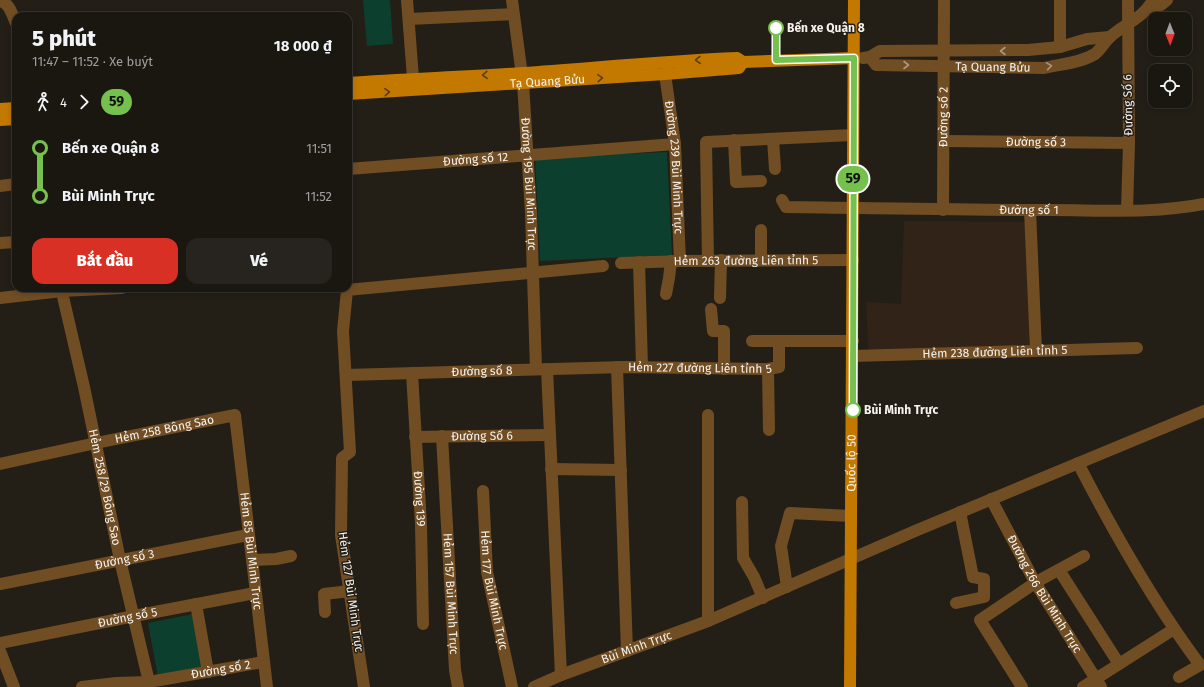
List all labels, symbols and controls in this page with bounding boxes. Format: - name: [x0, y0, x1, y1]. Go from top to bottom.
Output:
- north arrow: [1148, 12, 1192, 56]
- map controls: [1148, 12, 1192, 108]
- place label: Bến xe Quận 8: [787, 19, 865, 35]
- marker: Bến xe Quận 8: [768, 20, 784, 36]
- text: 5 phút: [32, 25, 96, 52]
- text: 18 000 ₫: [274, 37, 332, 55]
- one-way arrow: [1000, 46, 1006, 55]
- text: 11:47 – 11:52 · Xe buýt: [32, 54, 153, 69]
- one-way arrow: [695, 56, 701, 64]
- street label: Tạ Quang Bửu: [955, 59, 1031, 75]
- one-way arrow: [903, 61, 909, 69]
- one-way arrow: [1046, 63, 1053, 71]
- button: locate: [1148, 64, 1192, 108]
- one-way arrow: [482, 70, 488, 79]
- street label: Tạ Quang Bửu: [510, 72, 586, 91]
- one-way arrow: [597, 74, 604, 83]
- street label: Đường Số 6: [1119, 74, 1136, 136]
- one-way arrow: [384, 87, 390, 96]
- street label: Đường số 2: [936, 87, 951, 147]
- icon: walk: [32, 91, 54, 113]
- icon: forward: [73, 91, 95, 113]
- text: 59: [109, 93, 124, 110]
- text: 4: [60, 95, 67, 110]
- street label: Đường 239 Bùi Minh Trực: [662, 100, 686, 235]
- street label: Đường 195 Bùi Minh Trực: [518, 117, 539, 251]
- street label: Đường số 3: [1006, 134, 1066, 149]
- text: Bến xe Quận 8: [62, 139, 159, 157]
- text: 11:51: [306, 141, 332, 156]
- street label: Đường số 12: [442, 150, 509, 169]
- line badge: 59: [835, 166, 871, 192]
- text: 59: [845, 170, 861, 187]
- text: Bùi Minh Trực: [62, 187, 155, 205]
- text: 11:52: [305, 189, 332, 204]
- street label: Đường số 1: [999, 202, 1059, 217]
- button: Bắt đầu: [32, 238, 178, 284]
- button: Vé: [186, 238, 332, 284]
- street label: Hẻm 263 đường Liên tỉnh 5: [673, 253, 818, 268]
- street label: Hẻm 238 đường Liên tỉnh 5: [922, 343, 1068, 361]
- street label: Hẻm 227 đường Liên tỉnh 5: [628, 360, 773, 376]
- street label: Đường số 8: [451, 363, 513, 379]
- marker: Bùi Minh Trực: [845, 402, 861, 418]
- place label: Bùi Minh Trực: [864, 403, 938, 417]
- street label: Hẻm 258 Bông Sao: [114, 412, 215, 446]
- street label: Hẻm 258/29 Bông Sao: [86, 428, 124, 547]
- street label: Đường Số 6: [451, 428, 513, 443]
- street label: Quốc lộ 50: [843, 434, 858, 492]
- street label: Đường 139: [411, 470, 428, 527]
- street label: Hẻm 85 Bùi Minh Trực: [237, 492, 265, 611]
- street label: Hẻm 177 Bùi Minh Trực: [478, 530, 511, 651]
- street label: Hẻm 127 Bùi Minh Trực: [336, 531, 366, 653]
- street label: Hẻm 157 Bùi Minh Trực: [440, 533, 461, 655]
- street label: Đường 266 Bùi Minh Trực: [1004, 533, 1085, 656]
- street label: Đường số 3: [94, 547, 156, 572]
- street label: Đường số 5: [96, 605, 158, 630]
- street label: Bùi Minh Trực: [599, 628, 674, 667]
- street label: Đường số 2: [190, 657, 252, 682]

